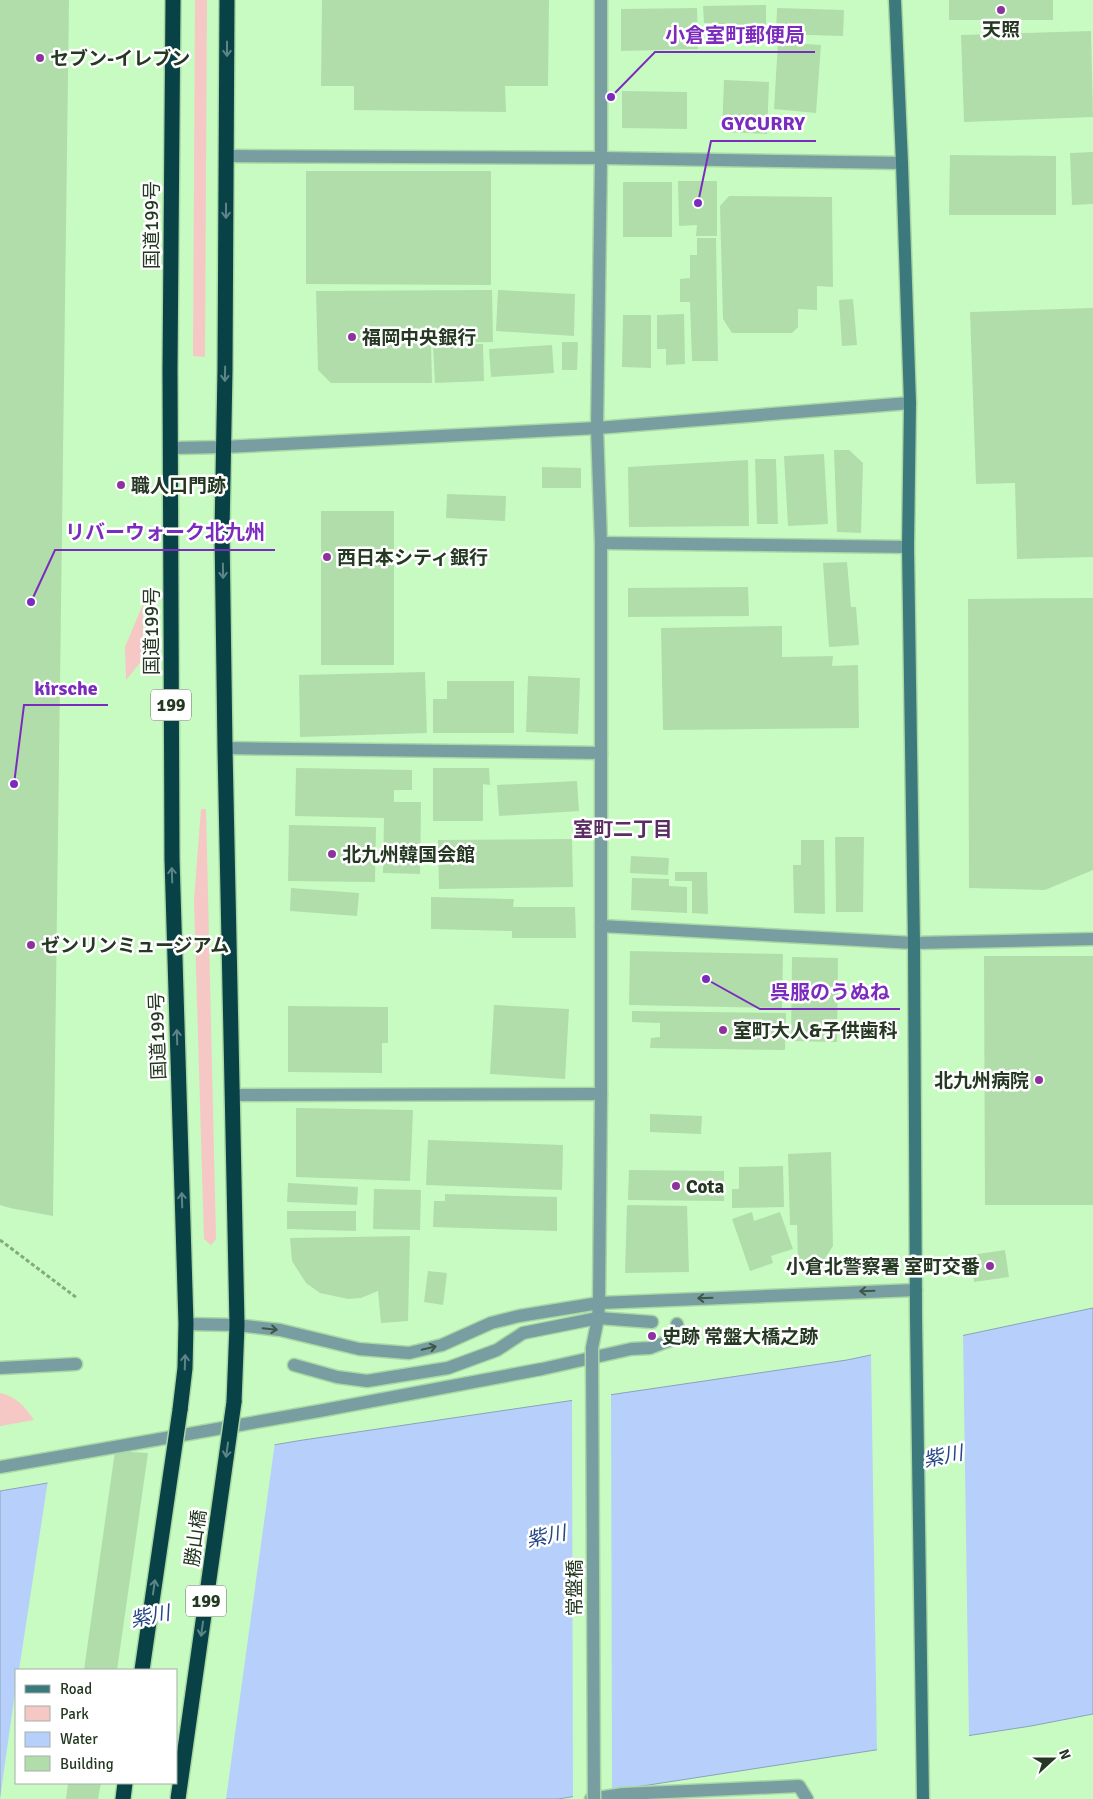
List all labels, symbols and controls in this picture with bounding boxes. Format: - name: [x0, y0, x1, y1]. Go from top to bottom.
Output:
- marker: 天照: [995, 4, 1007, 16]
- callout: 小倉室町郵便局: [655, 17, 815, 52]
- place label: 天照: [982, 18, 1020, 42]
- text: 小倉室町郵便局: [665, 23, 805, 48]
- one-way arrow: [222, 40, 232, 56]
- place label: セブン-イレブン: [50, 47, 190, 71]
- marker: セブン-イレブン: [34, 52, 46, 64]
- callout: GYCURRY: [711, 106, 816, 141]
- text: GYCURRY: [721, 111, 805, 136]
- street label: 国道199号: [140, 181, 164, 269]
- one-way arrow: [221, 202, 231, 219]
- place label: 福岡中央銀行: [362, 326, 476, 350]
- marker: 福岡中央銀行: [346, 331, 358, 343]
- one-way arrow: [220, 365, 230, 381]
- place label: 職人口門跡: [131, 474, 226, 498]
- marker: 職人口門跡: [115, 479, 127, 491]
- callout: リバーウォーク北九州: [55, 515, 275, 550]
- text: リバーウォーク北九州: [65, 520, 265, 545]
- place label: 西日本シティ銀行: [337, 546, 488, 570]
- marker: 西日本シティ銀行: [321, 551, 333, 563]
- one-way arrow: [218, 563, 227, 579]
- street label: 国道199号: [140, 587, 164, 675]
- callout: kirsche: [24, 670, 108, 705]
- text: kirsche: [34, 676, 98, 701]
- road number: 199: [151, 690, 191, 720]
- district label: 室町二丁目: [573, 817, 673, 842]
- place label: 北九州韓国会館: [342, 843, 475, 867]
- marker: 北九州韓国会館: [326, 848, 338, 860]
- one-way arrow: [168, 867, 177, 883]
- place label: ゼンリンミュージアム: [41, 934, 229, 958]
- marker: ゼンリンミュージアム: [25, 939, 37, 951]
- callout: 呉服のうぬね: [760, 974, 900, 1009]
- text: 呉服のうぬね: [770, 980, 890, 1005]
- street label: 国道199号: [144, 992, 172, 1080]
- place label: 室町大人&子供歯科: [733, 1019, 897, 1043]
- marker: 室町大人&子供歯科: [717, 1024, 729, 1036]
- one-way arrow: [172, 1029, 182, 1046]
- place label: 北九州病院: [934, 1069, 1029, 1093]
- marker: 北九州病院: [1033, 1074, 1045, 1086]
- place label: Cota: [686, 1175, 724, 1199]
- marker: Cota: [670, 1180, 682, 1192]
- one-way arrow: [177, 1192, 186, 1208]
- place label: 小倉北警察署 室町交番: [786, 1255, 980, 1279]
- marker: 小倉北警察署 室町交番: [984, 1260, 996, 1272]
- one-way arrow: [859, 1287, 875, 1296]
- one-way arrow: [697, 1294, 713, 1303]
- one-way arrow: [261, 1324, 277, 1334]
- place label: 史跡 常盤大橋之跡: [662, 1325, 818, 1349]
- marker: 史跡 常盤大橋之跡: [646, 1330, 658, 1342]
- one-way arrow: [421, 1343, 437, 1352]
- one-way arrow: [180, 1354, 190, 1370]
- water label: 紫川: [921, 1440, 967, 1473]
- one-way arrow: [222, 1442, 232, 1458]
- street label: 勝山橋: [180, 1508, 212, 1568]
- water label: 紫川: [524, 1520, 570, 1553]
- street label: 常盤橋: [563, 1559, 587, 1617]
- one-way arrow: [149, 1580, 159, 1596]
- road number: 199: [186, 1585, 226, 1616]
- water label: 紫川: [128, 1600, 174, 1633]
- one-way arrow: [197, 1620, 207, 1636]
- legend: [15, 1669, 178, 1784]
- text: Road: [60, 1680, 92, 1698]
- text: Park: [60, 1705, 89, 1723]
- text: Water: [60, 1730, 98, 1748]
- north arrow: [1028, 1734, 1078, 1784]
- text: N: [1055, 1747, 1074, 1762]
- text: Building: [60, 1755, 114, 1773]

